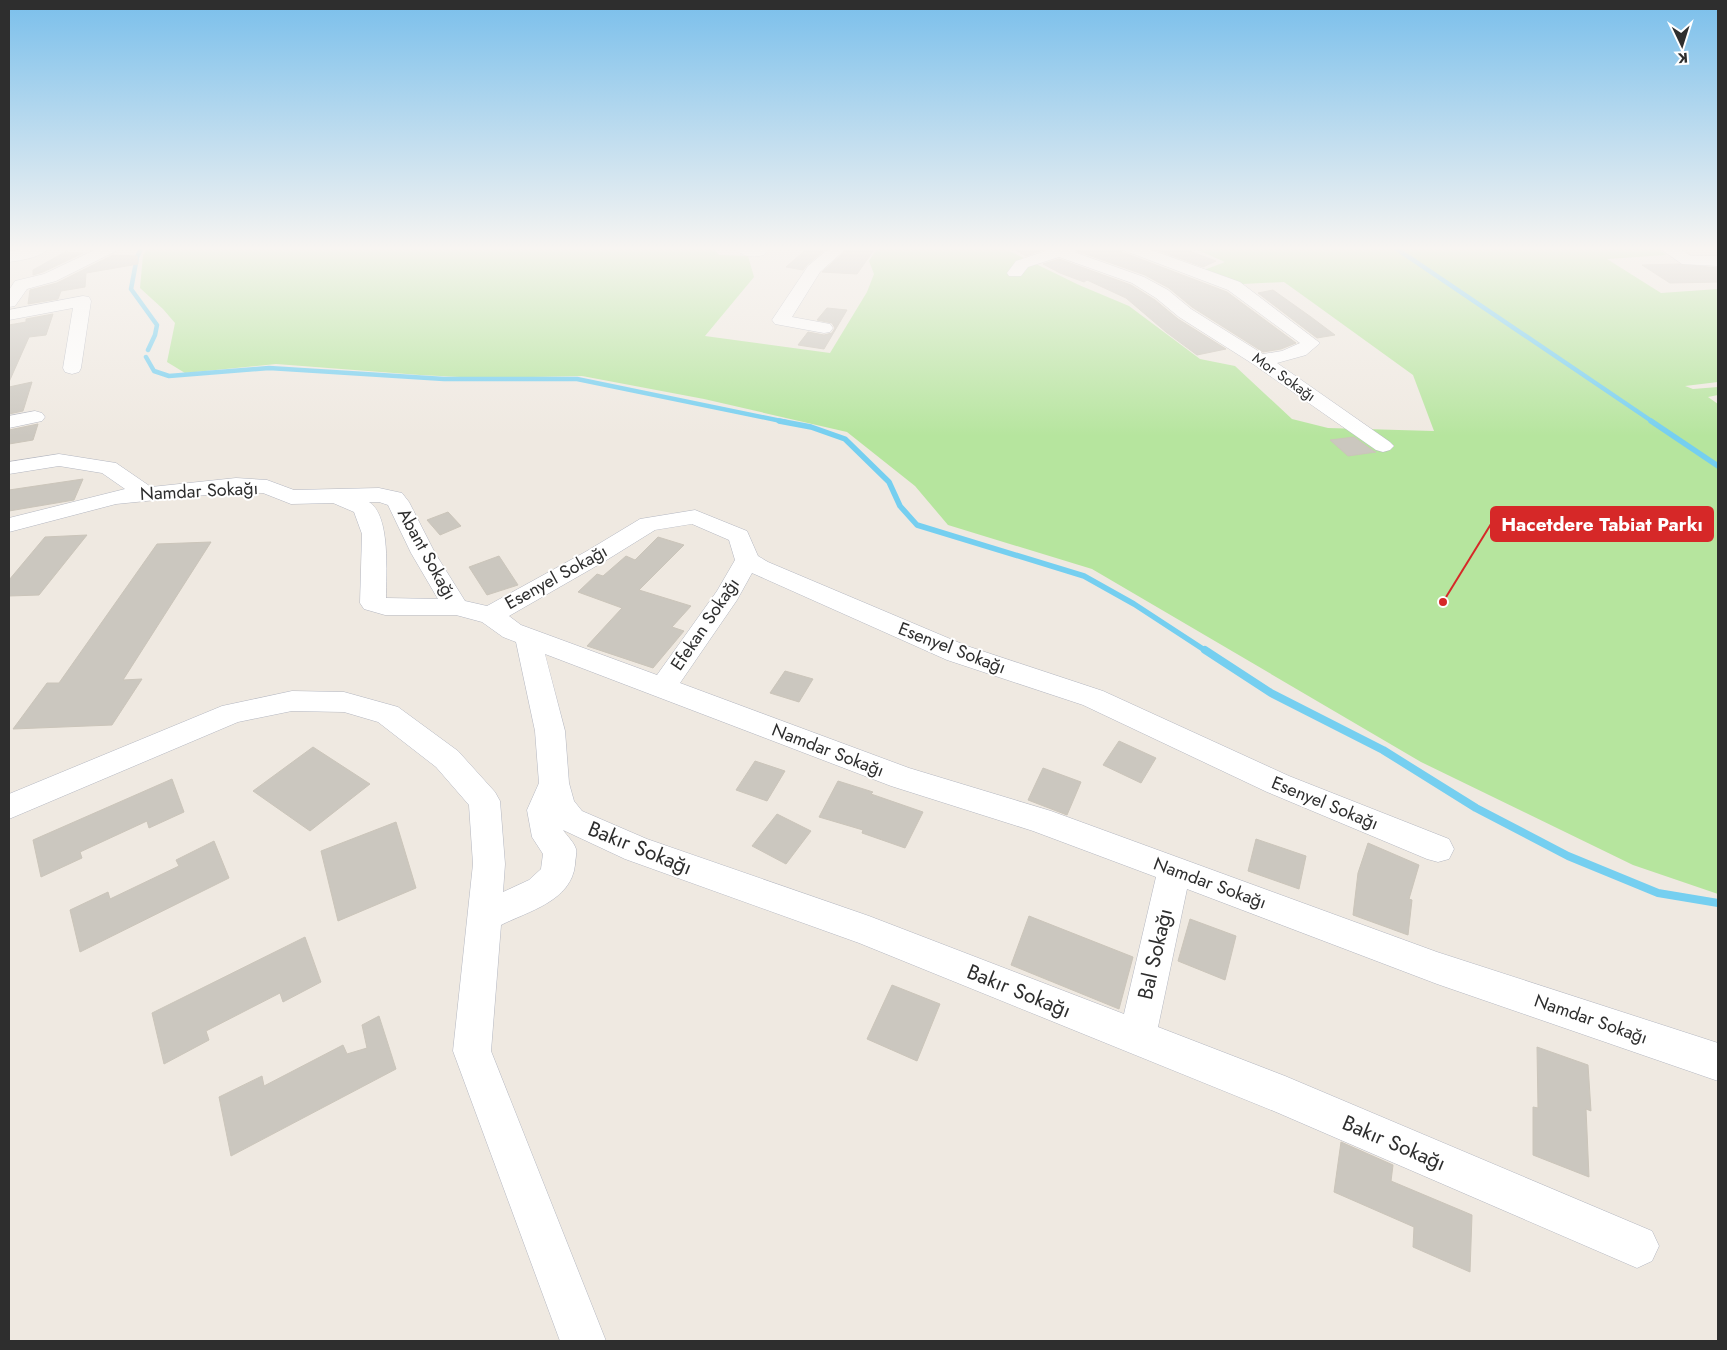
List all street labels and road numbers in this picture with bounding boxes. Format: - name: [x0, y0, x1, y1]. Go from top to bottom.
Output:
- street label: Mor Sokağı: [1248, 347, 1320, 407]
- street label: Namdar Sokağı: [139, 475, 259, 507]
- street label: Abant Sokağı: [391, 503, 463, 605]
- street label: Esenyel Sokağı: [500, 538, 612, 616]
- street label: Efekan Sokağı: [664, 572, 746, 676]
- street label: Esenyel Sokağı: [894, 616, 1010, 680]
- street label: Namdar Sokağı: [768, 717, 888, 783]
- street label: Esenyel Sokağı: [1268, 770, 1382, 836]
- street label: Bakır Sokağı: [583, 814, 697, 882]
- street label: Namdar Sokağı: [1150, 851, 1270, 915]
- street label: Bal Sokağı: [1130, 905, 1180, 1003]
- street label: Bakır Sokağı: [962, 957, 1076, 1025]
- street label: Namdar Sokağı: [1531, 987, 1651, 1051]
- street label: Bakır Sokağı: [1338, 1108, 1450, 1178]

